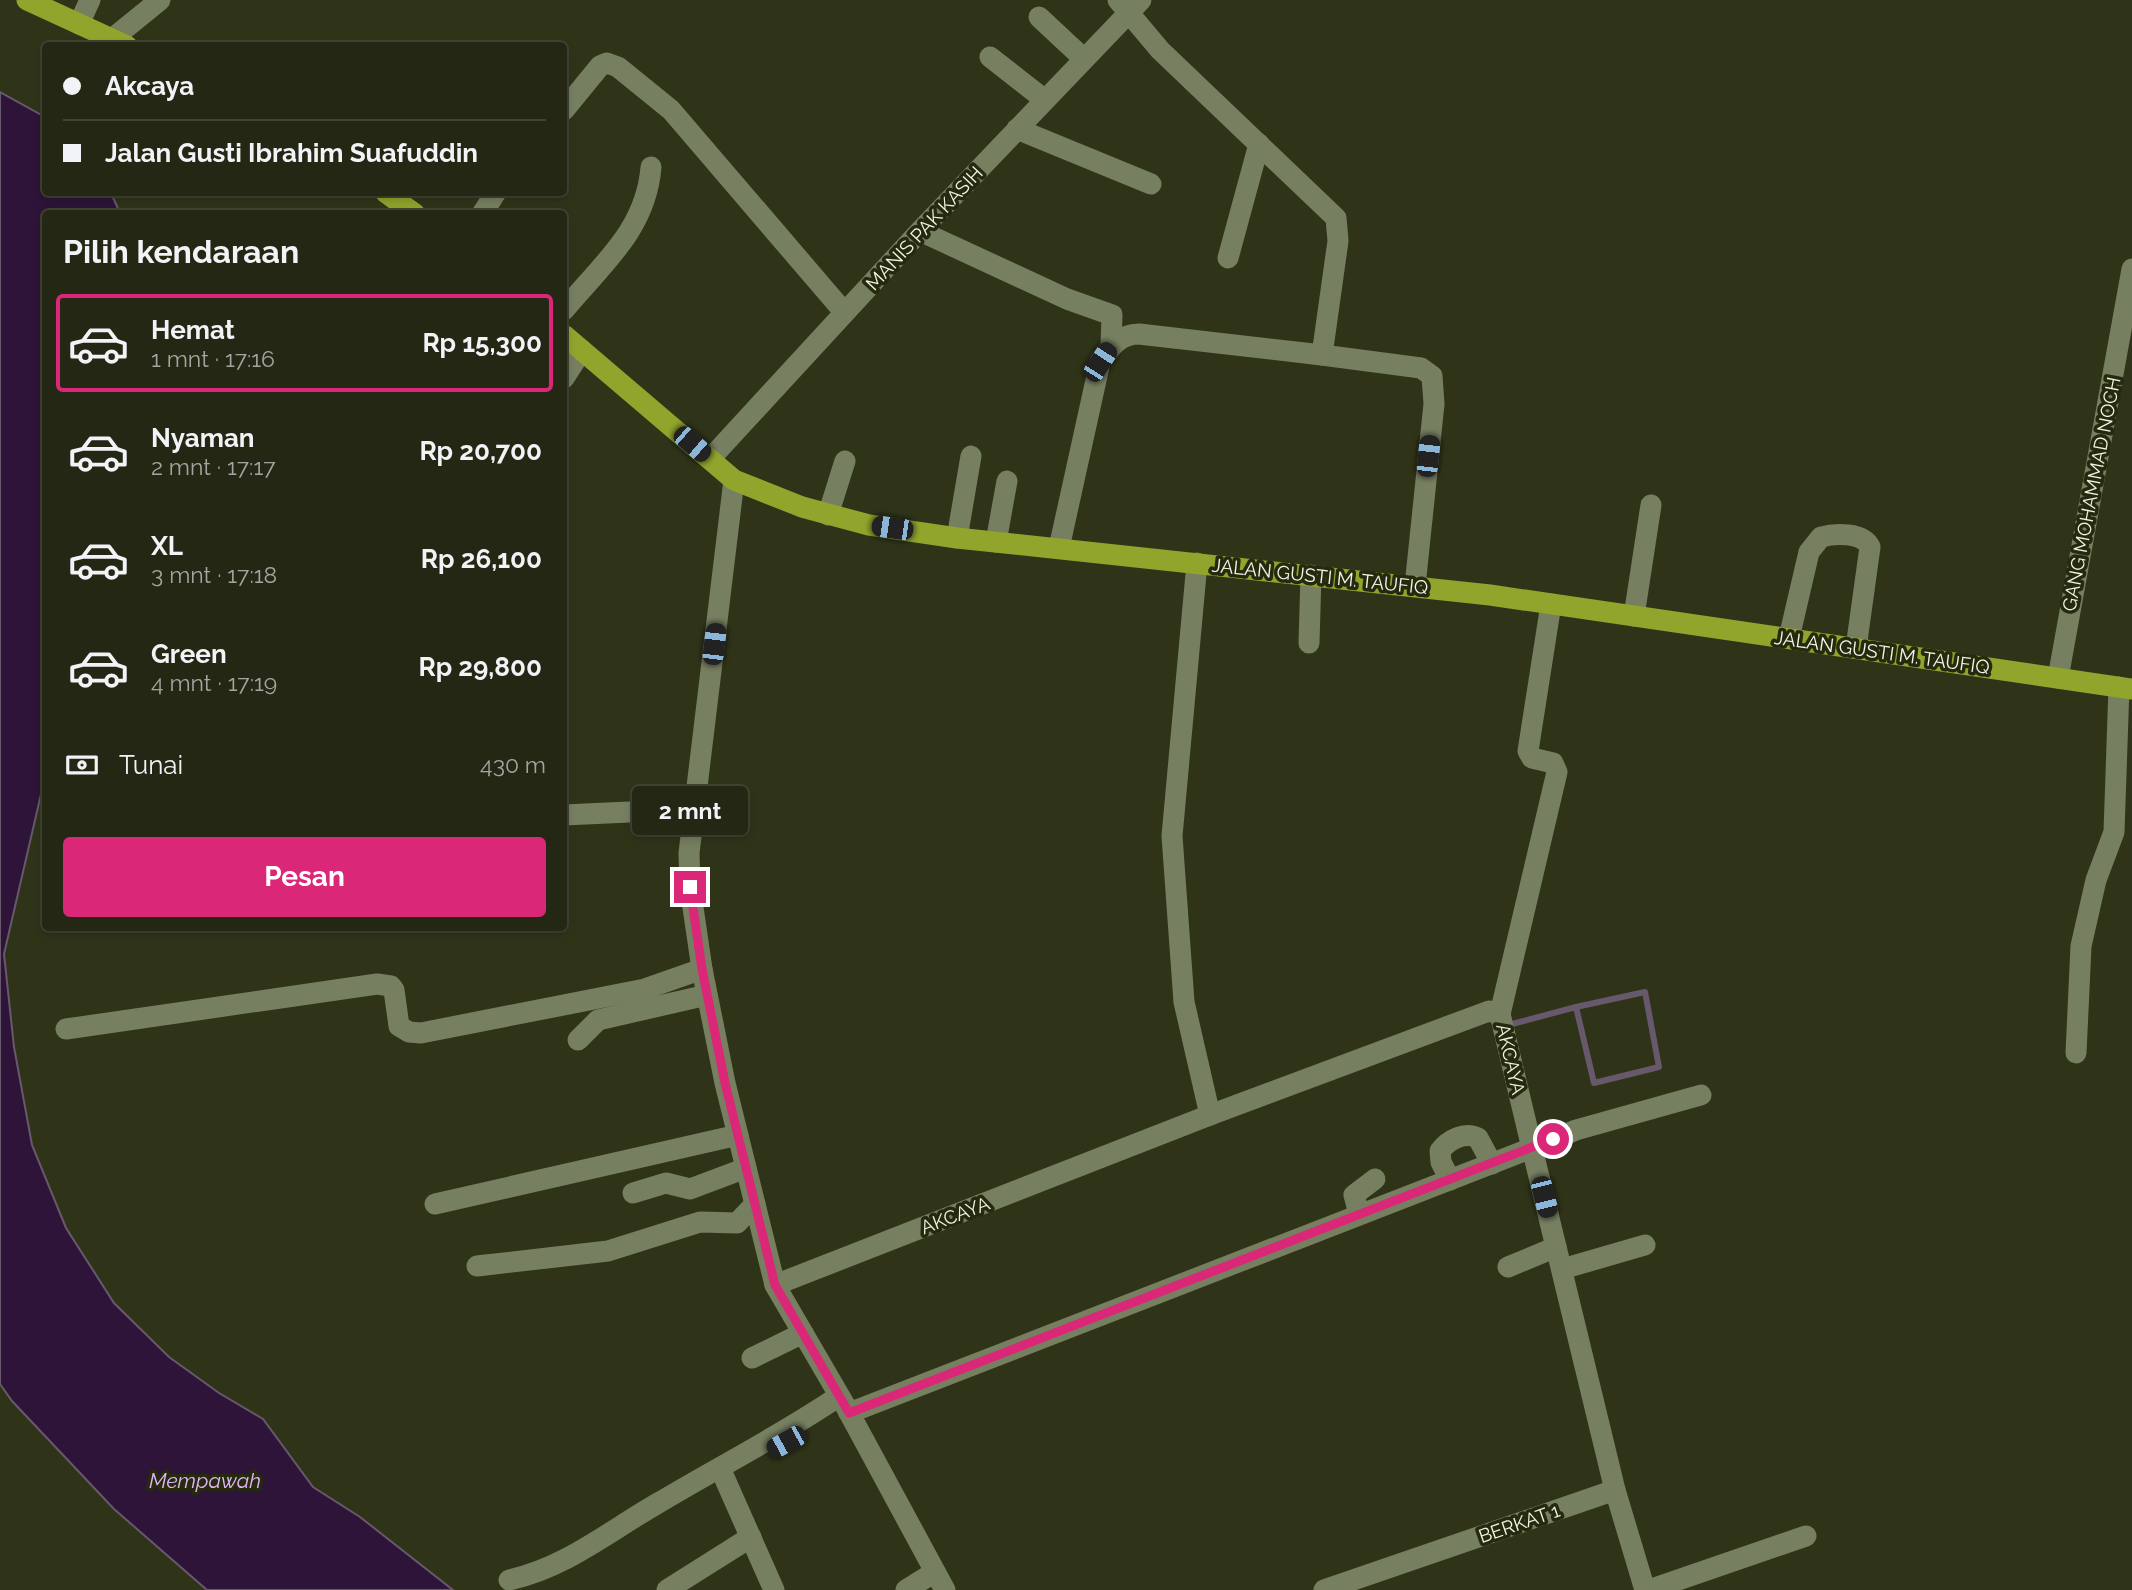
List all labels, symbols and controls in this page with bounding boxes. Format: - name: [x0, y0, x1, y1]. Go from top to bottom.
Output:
- text: Akcaya: [105, 71, 194, 101]
- text: Jalan Gusti Ibrahim Suafuddin: [105, 138, 478, 168]
- street label: MANIS PAK KASIH: [861, 162, 987, 294]
- text: Pilih kendaraan: [63, 233, 299, 270]
- icon: car: [67, 312, 130, 375]
- text: Hemat: [151, 315, 235, 345]
- text: Rp 15,300: [422, 328, 542, 358]
- car: [1080, 339, 1121, 385]
- text: 1 mnt · 17:16: [151, 345, 275, 372]
- street label: GANG MOHAMMAD NOCH: [2057, 375, 2125, 613]
- icon: car: [67, 420, 130, 483]
- car: [670, 422, 715, 466]
- text: Nyaman: [151, 423, 255, 453]
- car: [1416, 434, 1441, 478]
- text: Rp 20,700: [419, 436, 542, 466]
- text: 2 mnt · 17:17: [151, 453, 275, 480]
- car: [870, 515, 915, 541]
- icon: car: [67, 528, 130, 591]
- text: XL: [151, 531, 183, 561]
- text: Rp 26,100: [421, 544, 542, 574]
- street label: JALAN GUSTI M. TAUFIQ: [1211, 554, 1429, 598]
- text: 3 mnt · 17:18: [151, 561, 277, 588]
- car: [702, 622, 727, 666]
- street label: JALAN GUSTI M. TAUFIQ: [1773, 626, 1991, 678]
- icon: car: [67, 636, 130, 699]
- text: Green: [151, 639, 227, 669]
- text: Rp 29,800: [418, 652, 542, 682]
- text: 4 mnt · 17:19: [151, 669, 277, 696]
- icon: cash: [63, 746, 101, 784]
- text: Tunai: [119, 750, 183, 780]
- text: 430 m: [480, 751, 546, 778]
- callout: 2 mnt: [632, 786, 748, 834]
- text: 2 mnt: [659, 797, 721, 824]
- button: Pesan: [63, 837, 546, 917]
- route end: [674, 871, 706, 903]
- street label: AKCAYA: [1492, 1021, 1530, 1097]
- route start: [1537, 1123, 1569, 1155]
- car: [1529, 1174, 1560, 1220]
- street label: AKCAYA: [917, 1192, 993, 1238]
- car: [763, 1423, 810, 1461]
- water label: Mempawah: [149, 1468, 261, 1493]
- street label: BERKAT 1: [1476, 1499, 1562, 1547]

